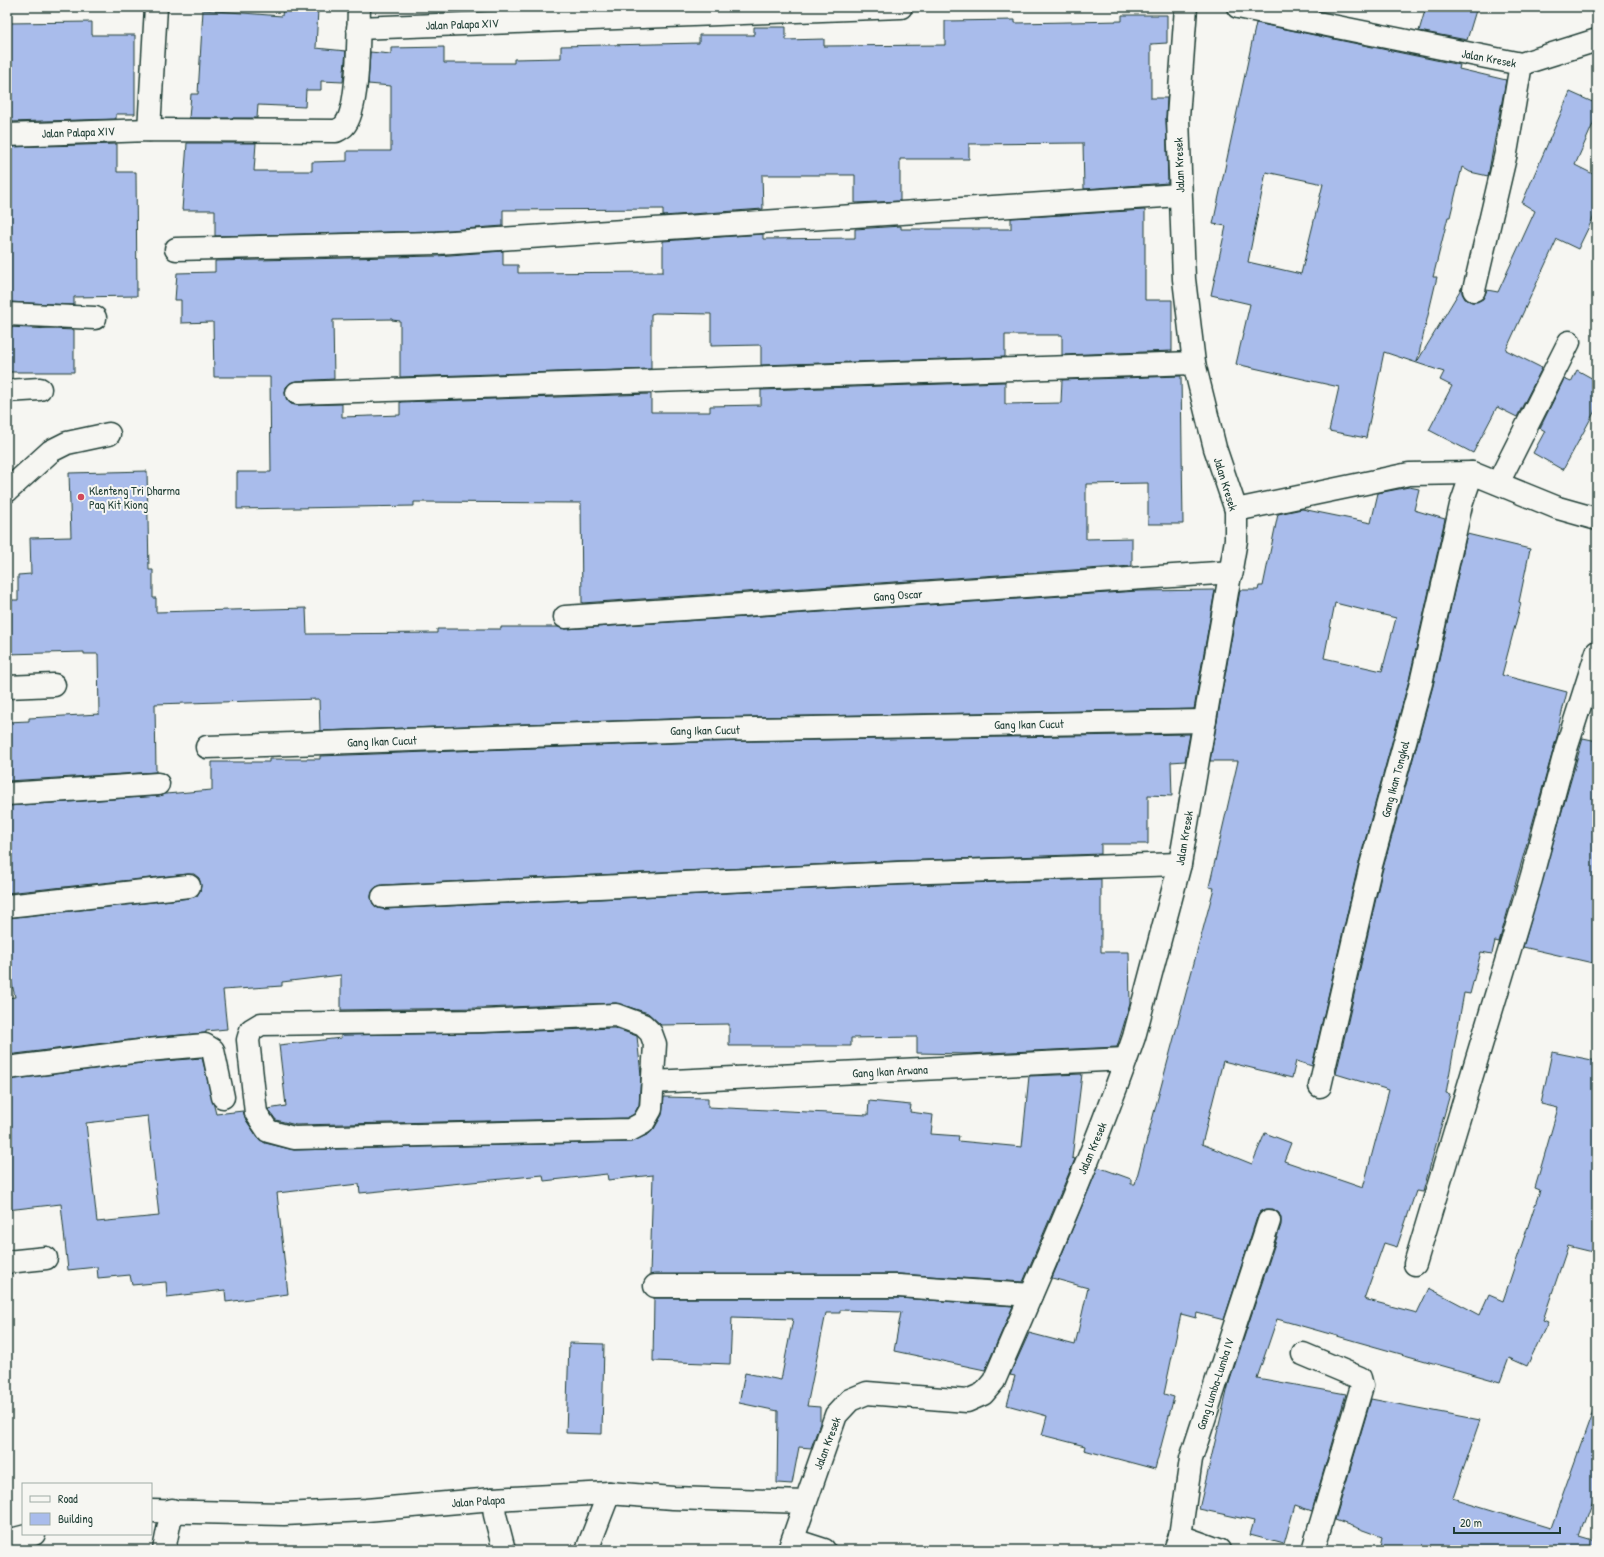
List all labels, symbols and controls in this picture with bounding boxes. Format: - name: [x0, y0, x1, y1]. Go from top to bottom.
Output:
- street label: Jalan Palapa XIV: [425, 14, 499, 34]
- street label: Jalan Kresek: [1460, 44, 1518, 72]
- street label: Jalan Palapa XIV: [41, 122, 115, 142]
- street label: Jalan Kresek: [1170, 137, 1188, 193]
- street label: Jalan Kresek: [1210, 455, 1242, 513]
- place label: Klenteng Tri Dharma Paq Kit Kiong: [89, 482, 180, 513]
- marker: Klenteng Tri Dharma Paq Kit Kiong: [76, 492, 86, 502]
- street label: Gang Oscar: [873, 585, 924, 605]
- street label: Gang Ikan Cucut: [994, 715, 1065, 733]
- street label: Gang Ikan Cucut: [670, 721, 741, 739]
- street label: Gang Ikan Cucut: [347, 731, 418, 751]
- street label: Gang Ikan Tongkol: [1377, 738, 1414, 819]
- street label: Jalan Kresek: [1171, 809, 1197, 867]
- street label: Gang Ikan Arwana: [852, 1061, 928, 1081]
- street label: Jalan Kresek: [1073, 1119, 1111, 1177]
- street label: Gang Lumba-Lumba IV: [1192, 1336, 1238, 1432]
- street label: Jalan Kresek: [809, 1414, 845, 1472]
- legend: [22, 1483, 152, 1535]
- text: Road: [58, 1490, 78, 1507]
- street label: Jalan Palapa: [451, 1491, 506, 1511]
- scale bar: [1454, 1509, 1560, 1535]
- text: Building: [58, 1510, 93, 1527]
- text: 20 m: [1460, 1514, 1482, 1531]

